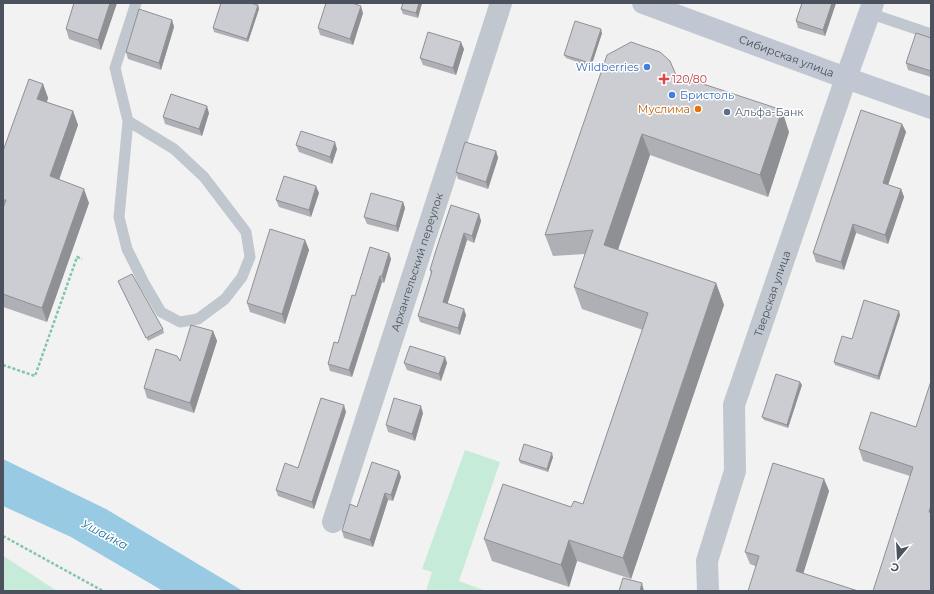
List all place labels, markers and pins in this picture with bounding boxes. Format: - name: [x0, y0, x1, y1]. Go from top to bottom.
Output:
- place label: Wildberries: [576, 60, 640, 74]
- marker: Wildberries: [642, 62, 652, 72]
- place label: 120/80: [672, 72, 707, 86]
- marker: 120/80: [659, 74, 669, 84]
- place label: Бристоль: [680, 88, 734, 102]
- marker: Бристоль: [667, 90, 677, 100]
- place label: Муслима: [638, 102, 690, 116]
- marker: Муслима: [693, 104, 703, 114]
- place label: Альфа-Банк: [735, 105, 804, 119]
- marker: Альфа-Банк: [722, 107, 732, 117]

